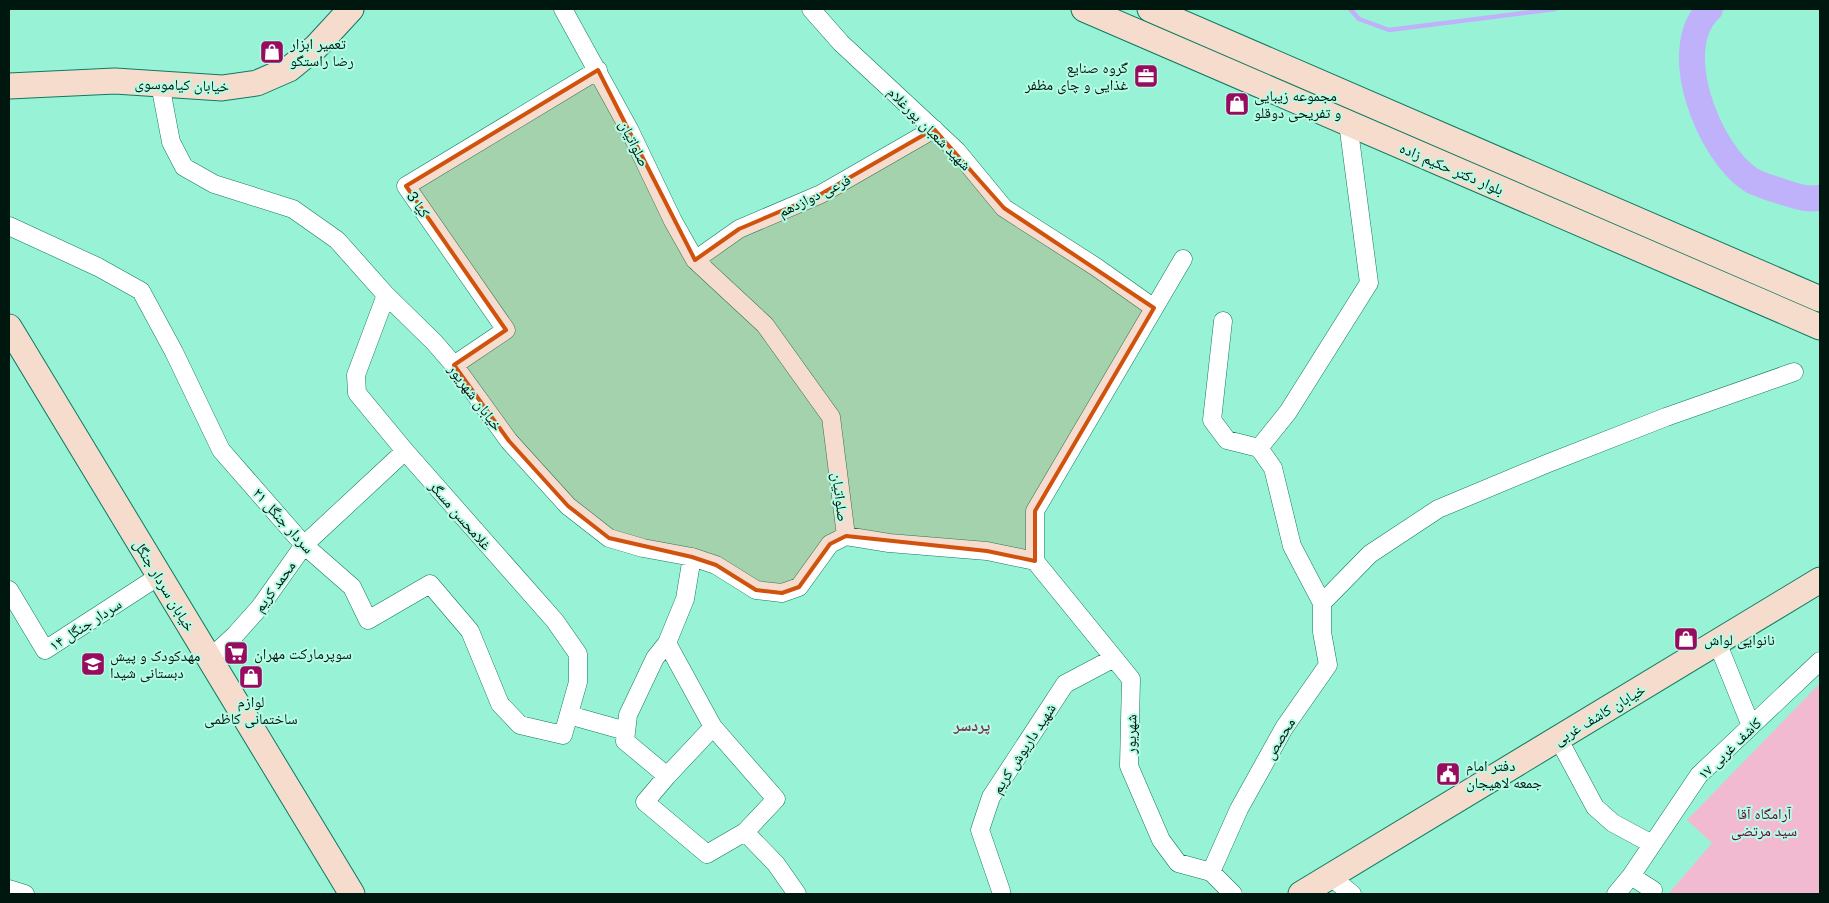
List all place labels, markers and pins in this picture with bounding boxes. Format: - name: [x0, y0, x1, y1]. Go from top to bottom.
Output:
- place label: تعمیر ابزار رضا راستگو: [289, 34, 354, 70]
- shop icon: تعمیر ابزار رضا راستگو: [259, 39, 285, 65]
- place label: گروه صنایع غذایی و چای مظفر: [1024, 58, 1128, 95]
- office icon: گروه صنایع غذایی و چای مظفر: [1133, 63, 1159, 89]
- place label: مجموعه زیبایی و تفریحی دوقلو: [1254, 86, 1341, 123]
- shop icon: مجموعه زیبایی و تفریحی دوقلو: [1224, 91, 1250, 117]
- shop icon: نانوایی لواش: [1673, 626, 1699, 652]
- place label: نانوایی لواش: [1704, 630, 1775, 650]
- supermarket icon: سوپرمارکت مهران: [223, 640, 249, 666]
- place label: سوپرمارکت مهران: [254, 644, 352, 664]
- place label: مهدکودک و پیش دبستانی شیدا: [110, 646, 201, 683]
- school or university icon: مهدکودک و پیش دبستانی شیدا: [80, 651, 106, 677]
- shop icon: لوازم ساختمانی کاظمی: [238, 664, 264, 690]
- place label: لوازم ساختمانی کاظمی: [204, 692, 298, 729]
- place label: دفتر امام جمعه لاهیجان: [1466, 756, 1542, 793]
- public building icon: دفتر امام جمعه لاهیجان: [1435, 761, 1461, 787]

